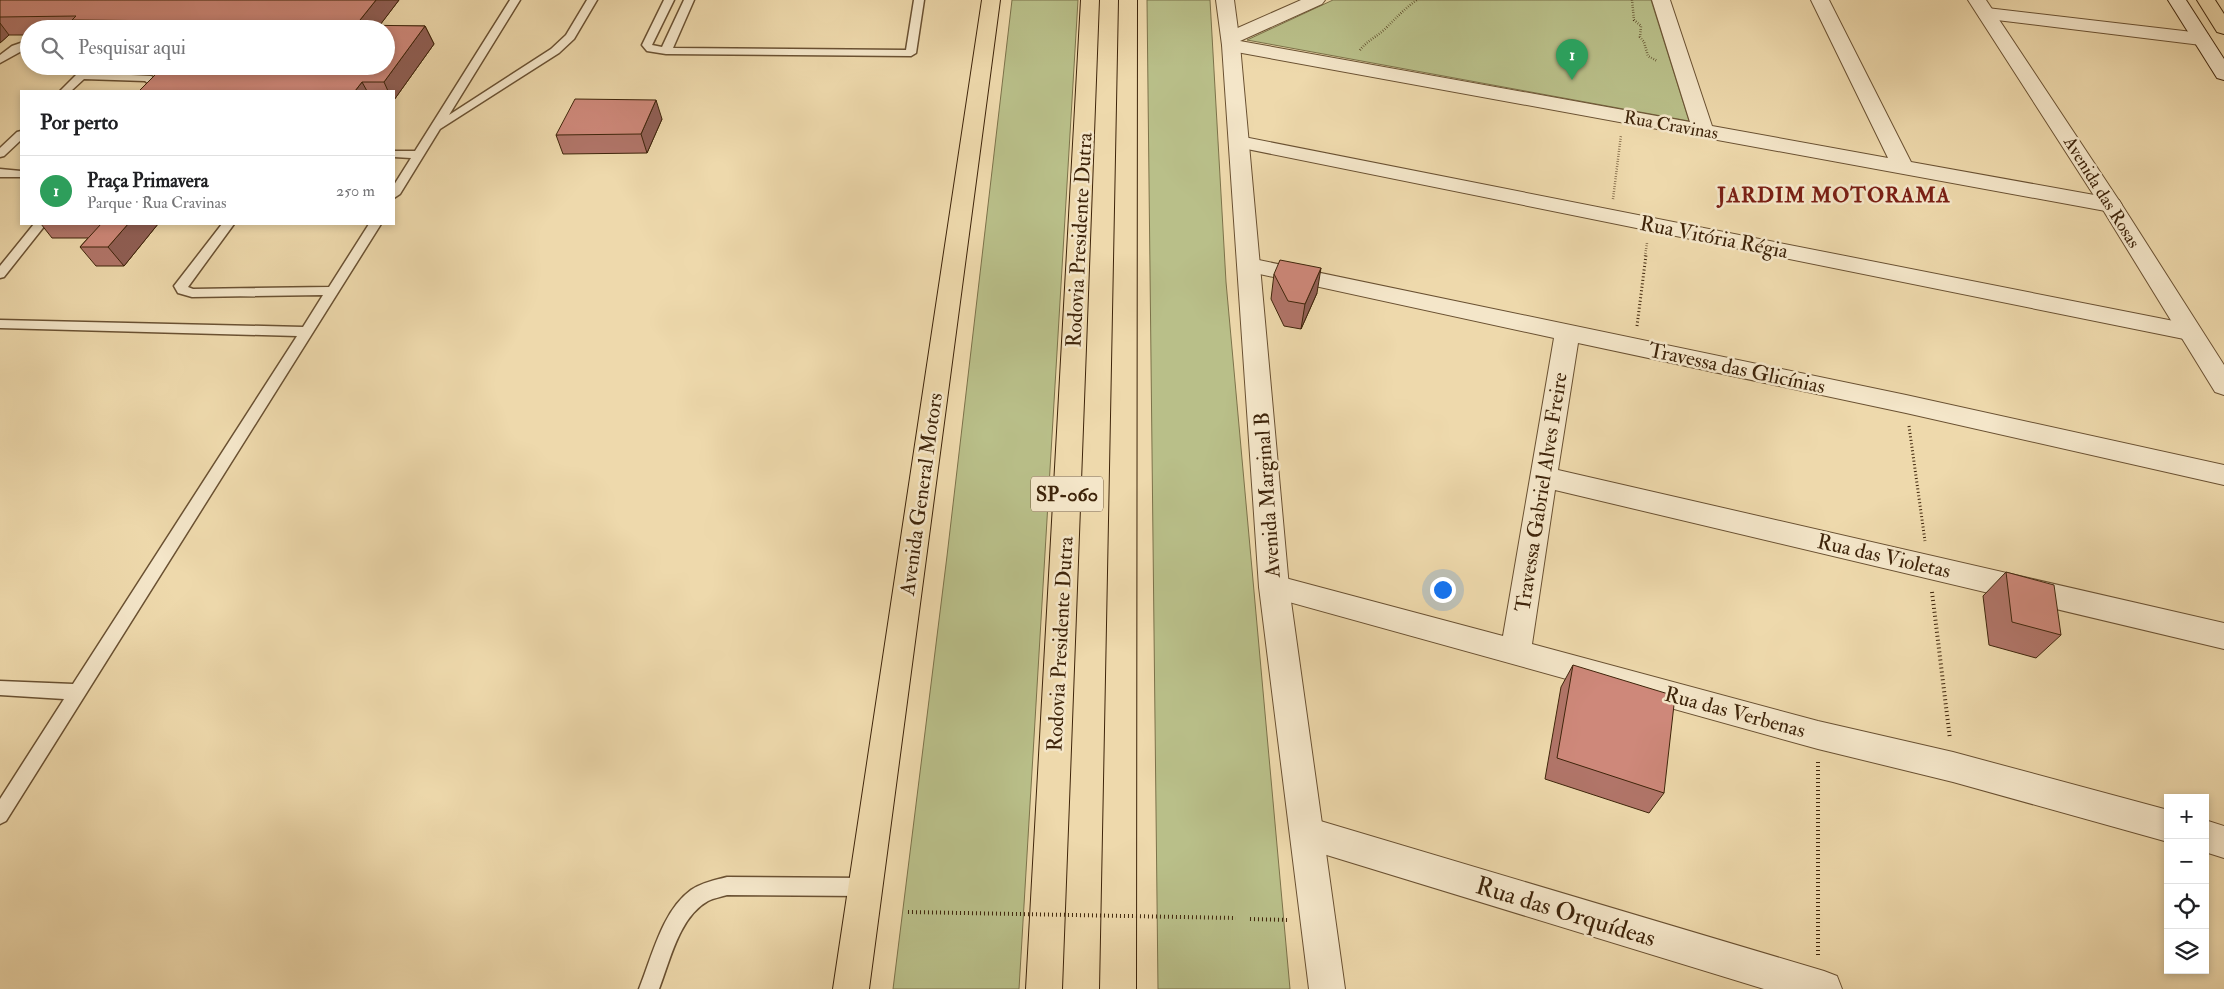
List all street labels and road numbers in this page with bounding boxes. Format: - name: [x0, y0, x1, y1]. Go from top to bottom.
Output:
- street label: Rua Cravinas: [1622, 106, 1720, 145]
- street label: Avenida das Rosas: [2058, 131, 2145, 252]
- street label: Rodovia Presidente Dutra: [1060, 132, 1099, 348]
- street label: Rua Vitória Régia: [1637, 210, 1791, 265]
- street label: Travessa das Glicínias: [1646, 337, 1828, 400]
- street label: Travessa Gabriel Alves Freire: [1509, 370, 1574, 614]
- street label: Avenida General Motors: [894, 391, 949, 598]
- street label: Avenida Marginal B: [1248, 411, 1287, 580]
- road number: SP-060: [1031, 476, 1103, 512]
- street label: Rua das Violetas: [1814, 528, 1953, 585]
- street label: Rodovia Presidente Dutra: [1041, 536, 1080, 752]
- street label: Rua das Verbenas: [1661, 681, 1808, 744]
- street label: Rua das Orquídeas: [1472, 870, 1659, 954]

